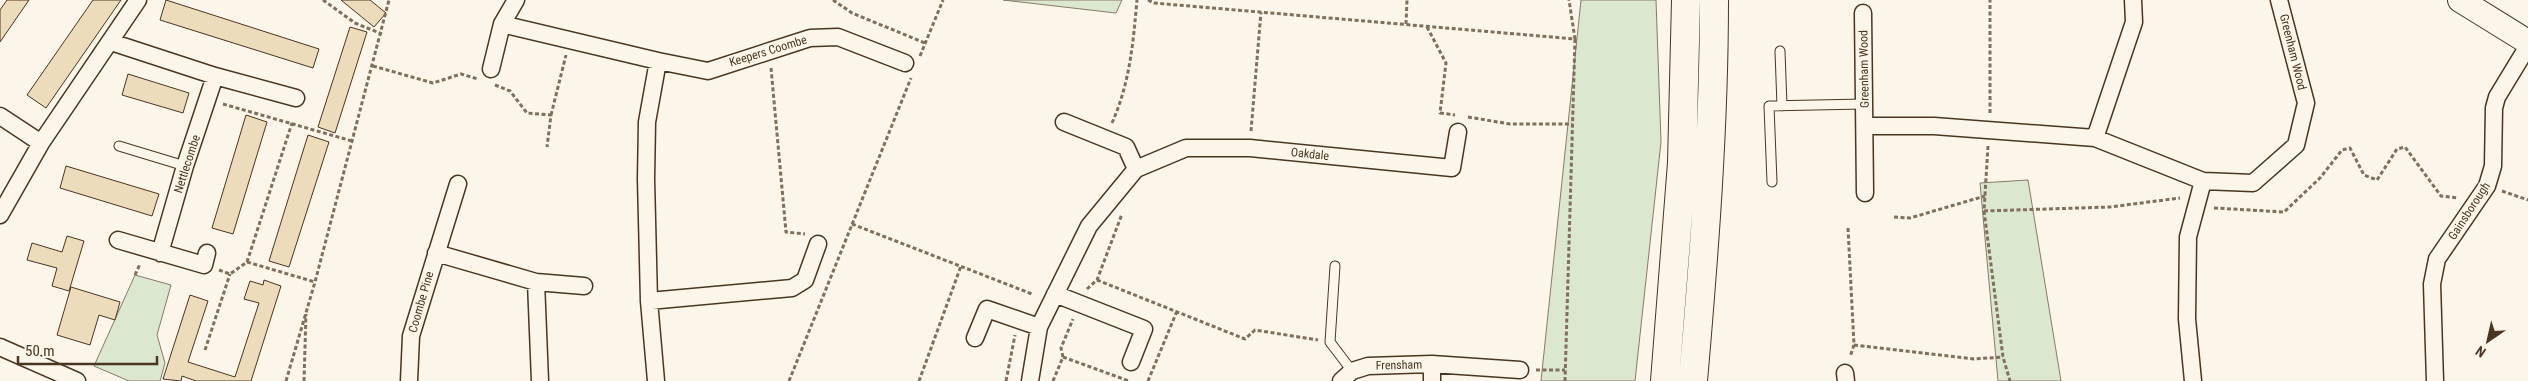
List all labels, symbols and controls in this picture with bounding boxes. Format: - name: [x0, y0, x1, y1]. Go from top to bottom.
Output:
- street label: Greenham Wood: [2277, 12, 2309, 92]
- street label: Greenham Wood: [1856, 30, 1872, 108]
- street label: Keepers Coombe: [727, 32, 809, 69]
- street label: Nettlecombe: [171, 133, 203, 195]
- street label: Oakdale: [1290, 145, 1330, 163]
- street label: Gainsborough: [2445, 179, 2493, 242]
- street label: Coombe Pine: [406, 269, 437, 334]
- north arrow: [2463, 316, 2513, 366]
- scale bar: [18, 334, 156, 366]
- text: 50 m: [25, 342, 55, 360]
- text: N: [2473, 343, 2489, 361]
- street label: Frensham: [1376, 358, 1422, 372]

